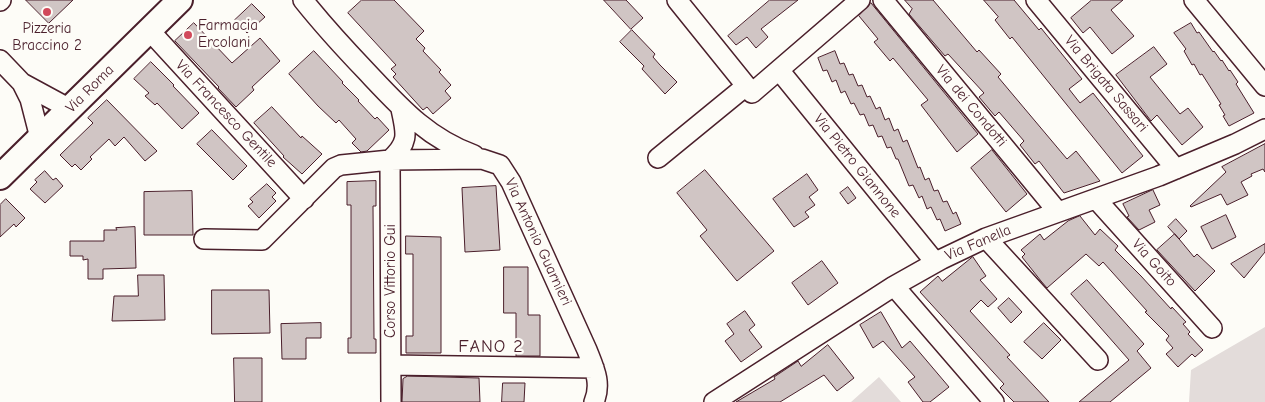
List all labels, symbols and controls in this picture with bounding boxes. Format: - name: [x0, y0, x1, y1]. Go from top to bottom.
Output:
- marker: Pizzeria Braccino 2: [41, 6, 53, 18]
- place label: Farmacia Ercolani: [198, 17, 258, 52]
- place label: Pizzeria Braccino 2: [12, 20, 82, 55]
- marker: Farmacia Ercolani: [182, 29, 194, 41]
- street label: Via Brigata Sassari: [1060, 32, 1152, 136]
- street label: Via Francesco Gentile: [171, 56, 281, 172]
- street label: Via Roma: [62, 61, 118, 117]
- street label: Via dei Condotti: [932, 61, 1010, 151]
- street label: Via Pietro Giannone: [810, 110, 904, 222]
- street label: Via Antonio Guarnieri: [501, 176, 575, 308]
- street label: Via Fanella: [942, 221, 1014, 265]
- street label: Corso Vittorio Gui: [382, 224, 400, 338]
- street label: Via Goito: [1128, 235, 1180, 291]
- district label: FANO 2: [458, 336, 524, 358]

